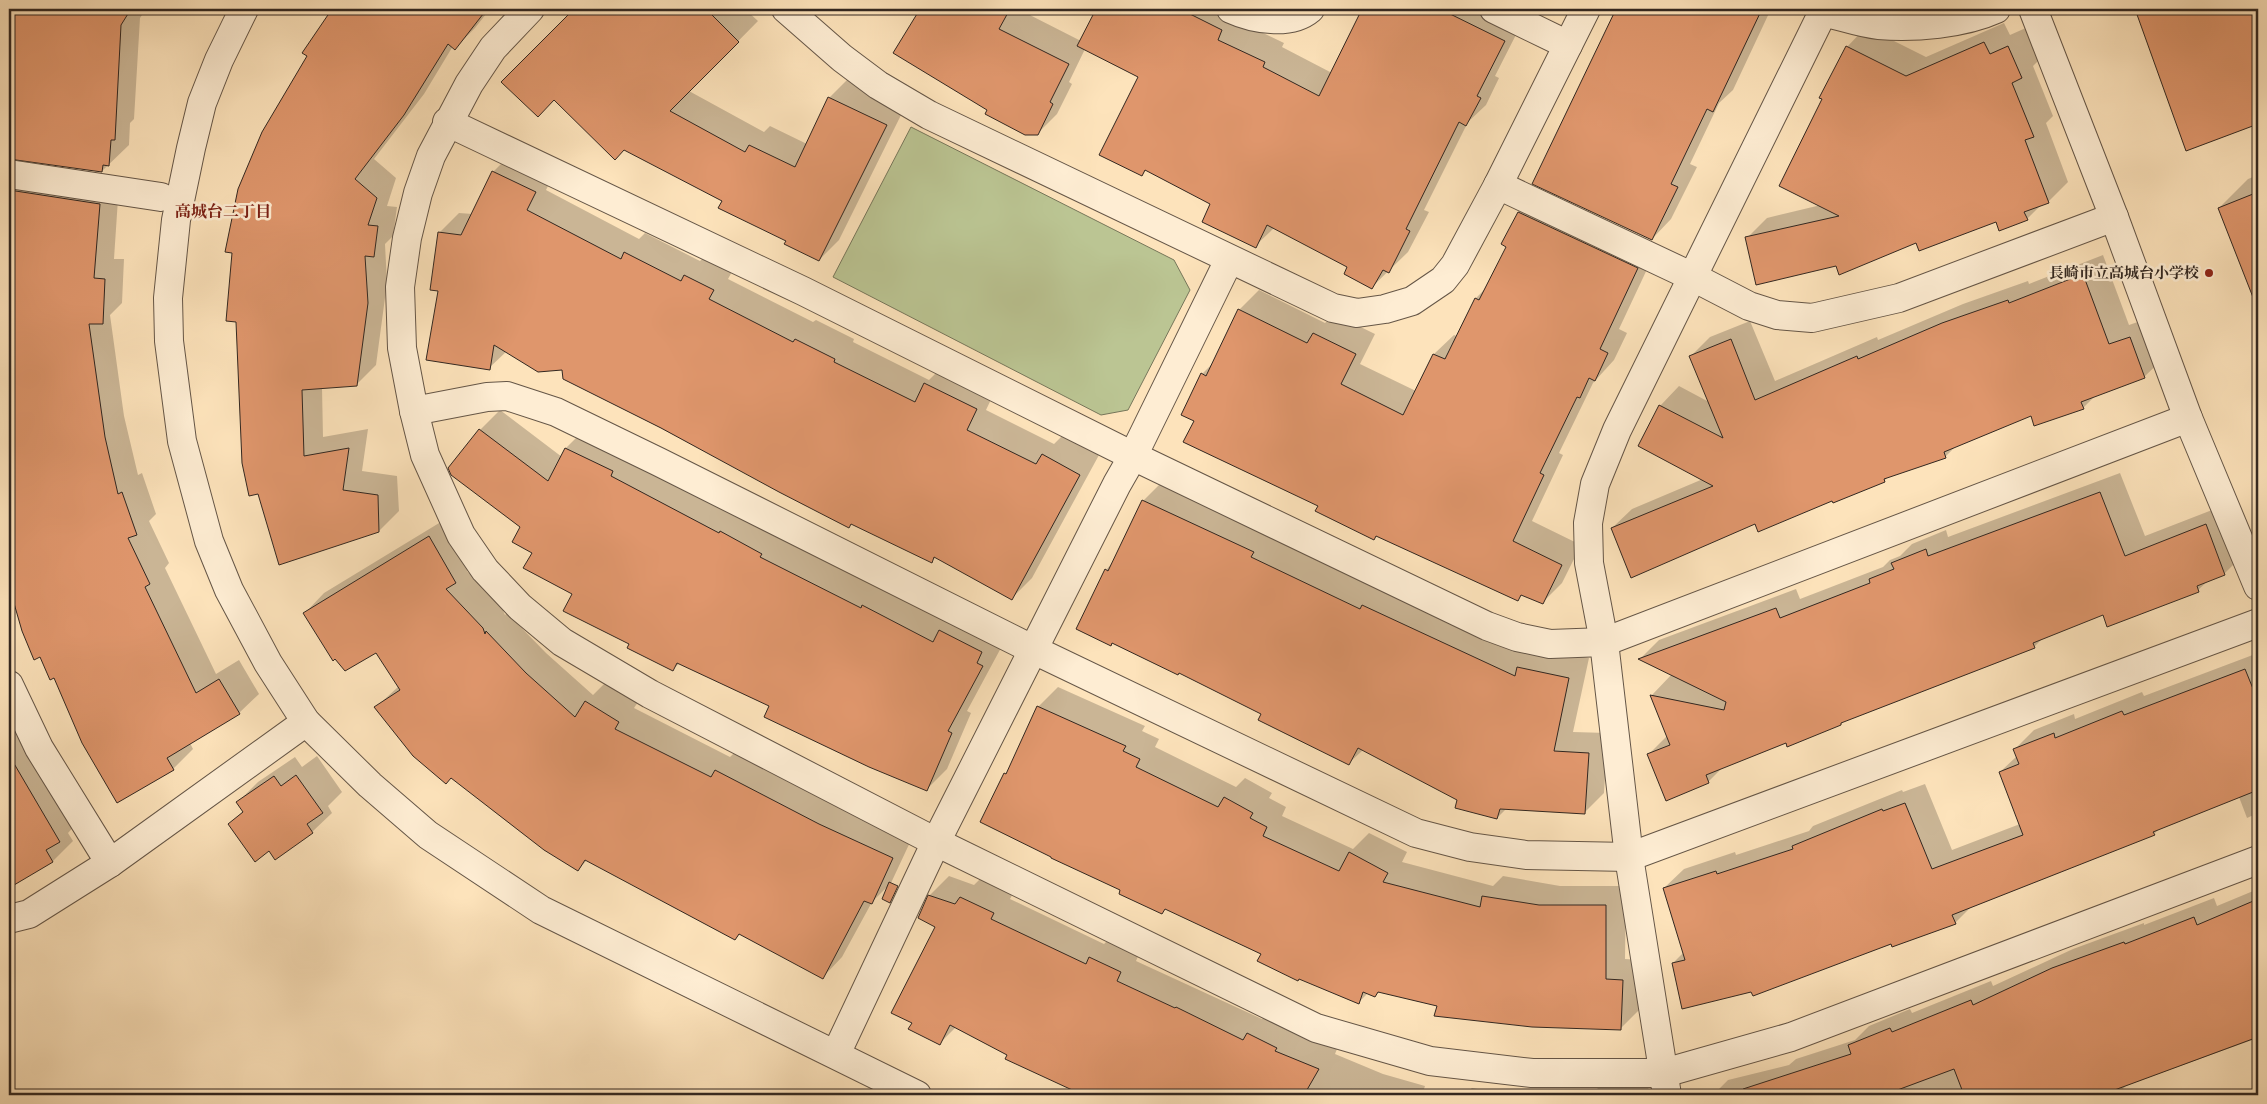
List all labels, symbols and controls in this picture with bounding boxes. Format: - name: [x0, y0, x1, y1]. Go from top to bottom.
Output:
- district label: 高城台二丁目: [175, 202, 271, 221]
- place label: 長崎市立高城台小学校: [2049, 264, 2199, 282]
- marker: 長崎市立高城台小学校: [2203, 267, 2215, 279]

